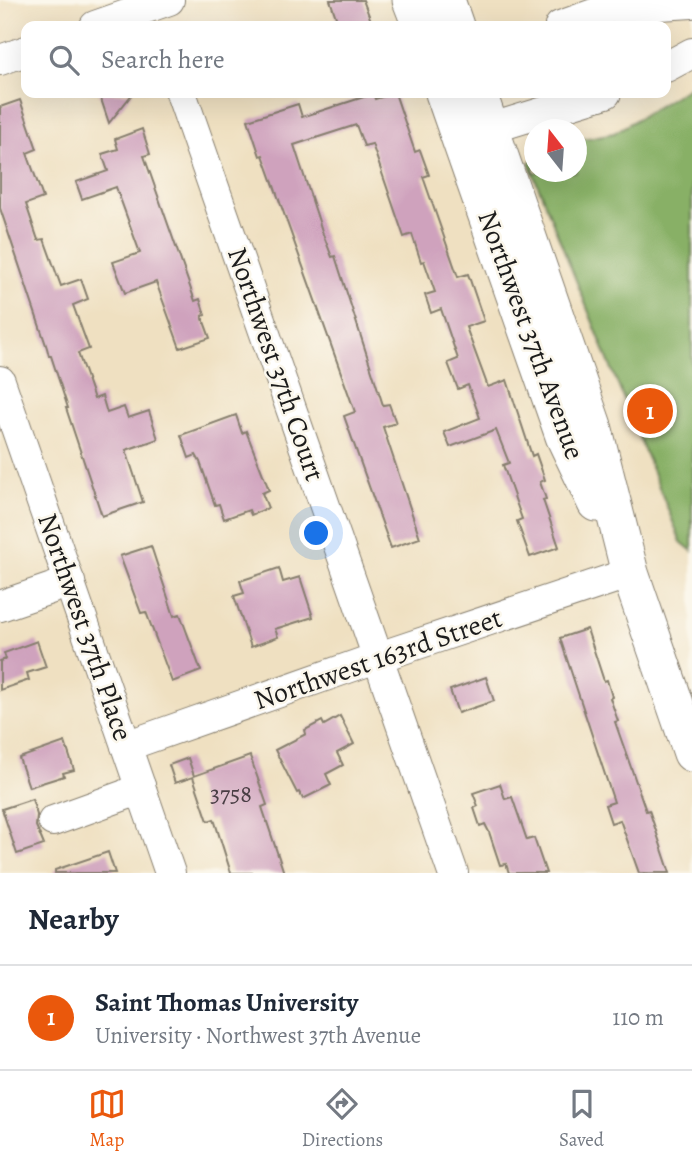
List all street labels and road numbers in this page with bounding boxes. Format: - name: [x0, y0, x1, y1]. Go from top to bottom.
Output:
- street label: Northwest 37th Avenue: [468, 205, 594, 465]
- street label: Northwest 37th Court: [218, 242, 334, 486]
- street label: Northwest 37th Place: [28, 508, 142, 746]
- street label: Northwest 163rd Street: [249, 599, 507, 719]

